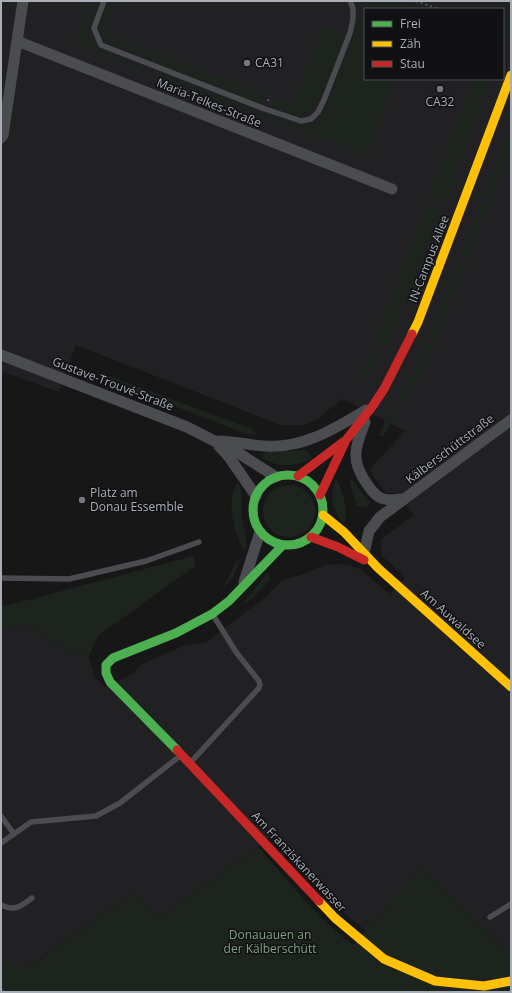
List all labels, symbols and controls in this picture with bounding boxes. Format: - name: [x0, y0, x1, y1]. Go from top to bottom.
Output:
- legend: [364, 8, 504, 80]
- text: Frei: [400, 15, 421, 32]
- text: Zäh: [400, 35, 421, 52]
- place label: CA31: [255, 54, 284, 71]
- text: Stau: [400, 55, 425, 72]
- marker: CA31: [242, 58, 252, 68]
- street label: Maria-Telkes-Straße: [154, 74, 264, 131]
- marker: CA32: [435, 84, 445, 94]
- place label: CA32: [426, 93, 455, 110]
- street label: IN-Campus Allee: [404, 212, 453, 305]
- street label: Gustave-Trouvé-Straße: [50, 353, 177, 415]
- street label: Kälberschüttstraße: [402, 410, 498, 487]
- place label: Platz am Donau Essemble: [90, 484, 184, 515]
- marker: Platz am Donau Essemble: [77, 495, 87, 505]
- street label: Am Auwaldsee: [417, 585, 490, 653]
- street label: Am Franziskanerwasser: [248, 807, 351, 916]
- park label: Donauauen an der Kälberschütt: [224, 926, 316, 957]

